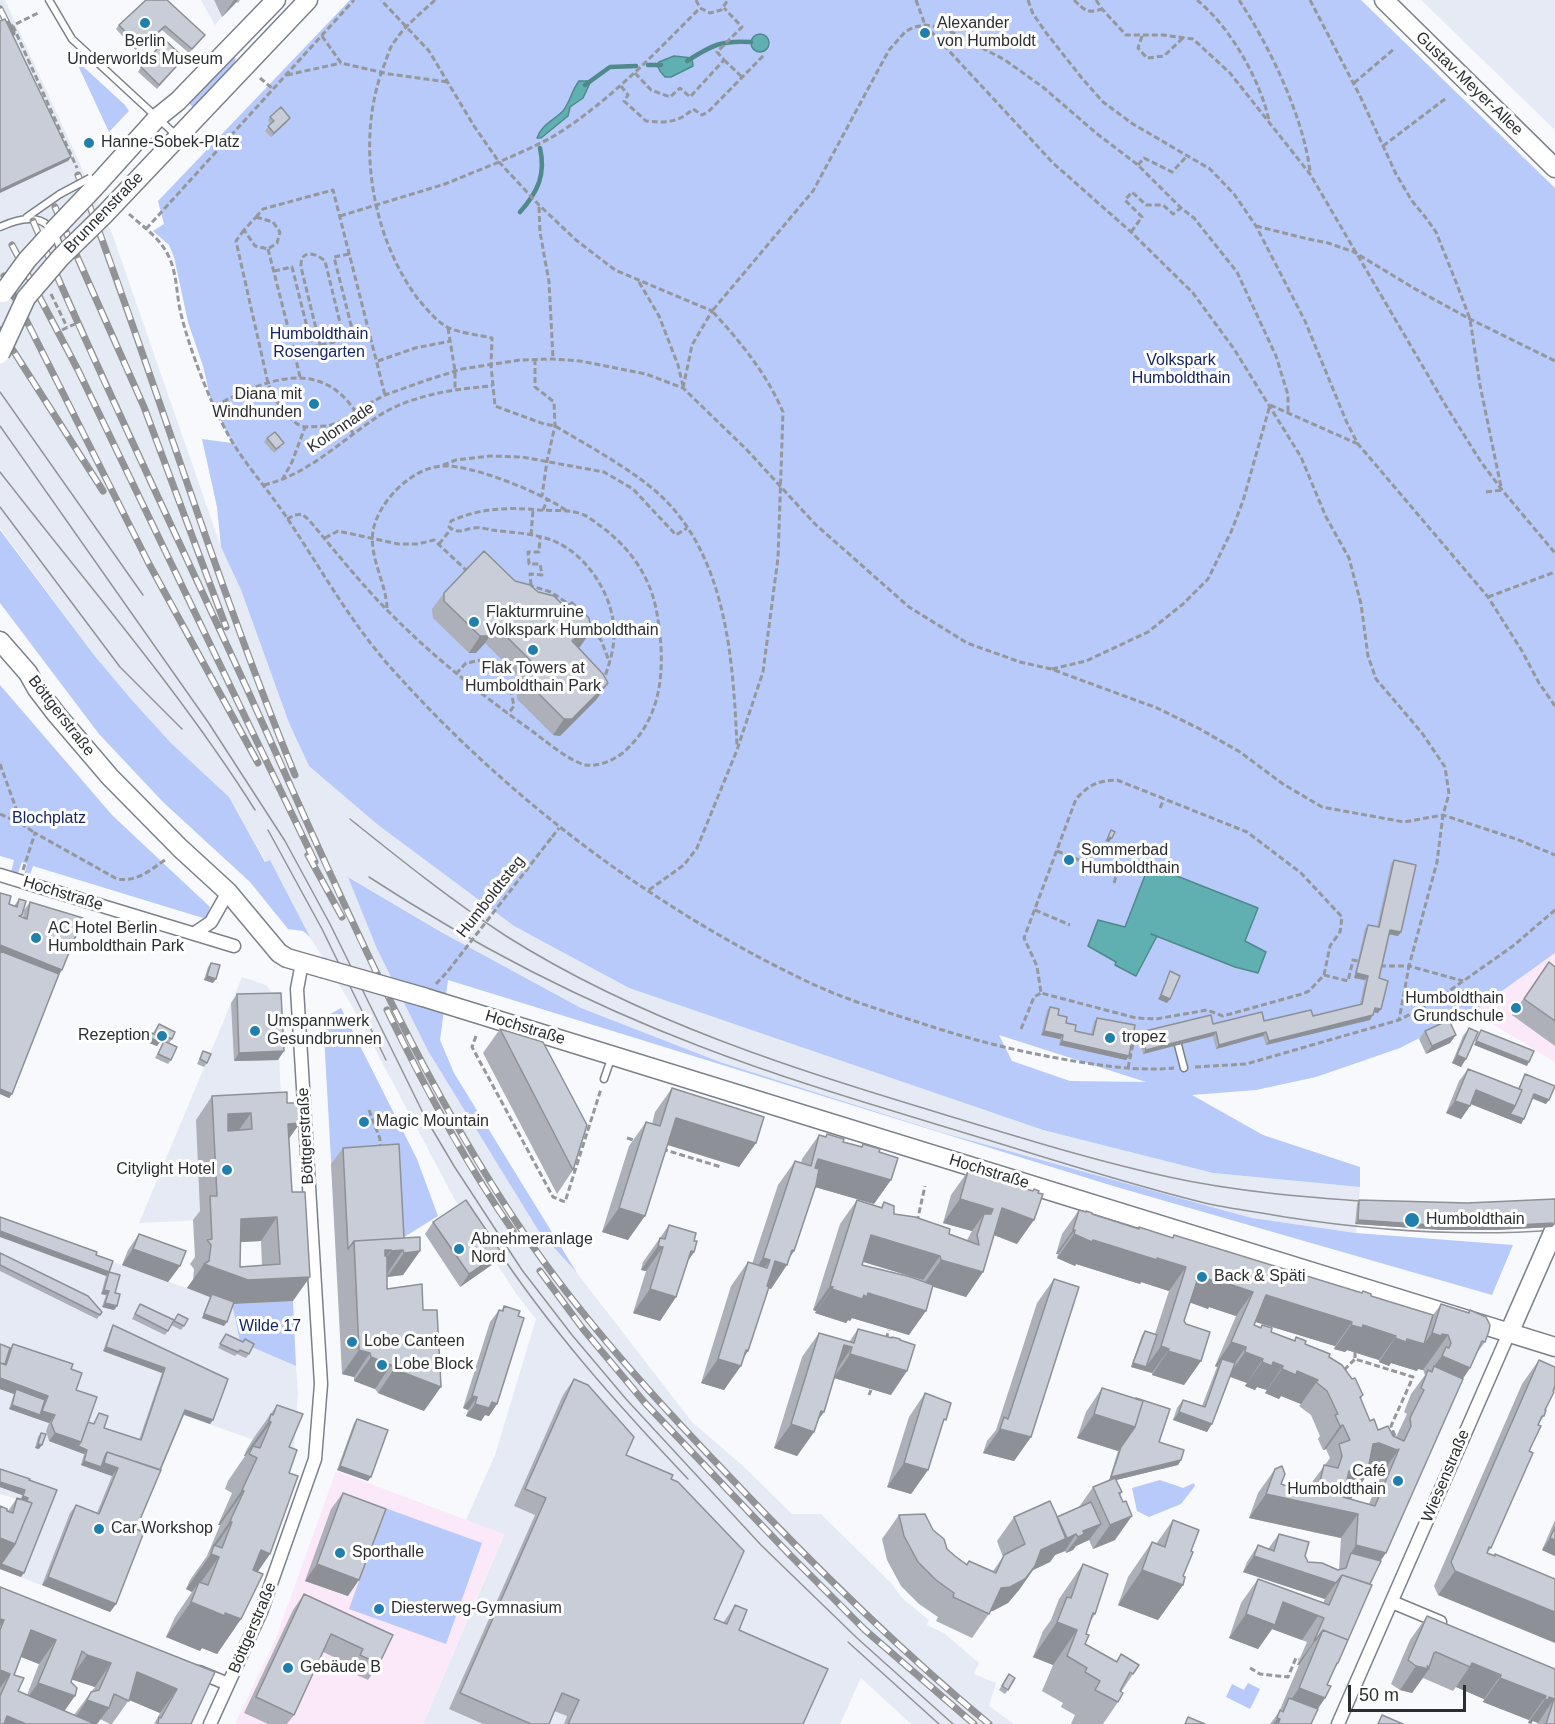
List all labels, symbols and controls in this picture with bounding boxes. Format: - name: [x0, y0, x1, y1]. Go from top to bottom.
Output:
- place label: Alexander von Humboldt: [937, 14, 1036, 52]
- marker: Berlin Underworlds Museum: [138, 16, 152, 30]
- marker: Alexander von Humboldt: [918, 26, 932, 40]
- street label: Gustav-Meyer-Allee: [1411, 28, 1527, 140]
- place label: Berlin Underworlds Museum: [67, 32, 223, 70]
- place label: Hanne-Sobek-Platz: [101, 133, 240, 153]
- marker: Hanne-Sobek-Platz: [82, 136, 96, 150]
- street label: Brunnenstraße: [60, 168, 148, 258]
- park label: Humboldthain Rosengarten: [270, 325, 368, 363]
- park label: Volkspark Humboldthain: [1132, 351, 1230, 389]
- place label: Diana mit Windhunden: [212, 385, 302, 423]
- marker: Diana mit Windhunden: [307, 397, 321, 411]
- street label: Kolonnade: [304, 399, 378, 457]
- place label: Flakturmruine Volkspark Humboldthain: [486, 603, 659, 641]
- marker: Flakturmruine Volkspark Humboldthain: [467, 615, 481, 629]
- marker: Flak Towers at Humboldthain Park: [526, 643, 540, 657]
- place label: Flak Towers at Humboldthain Park: [465, 659, 601, 697]
- street label: Böttgerstraße: [24, 672, 98, 760]
- park label: Blochplatz: [12, 809, 86, 829]
- place label: Sommerbad Humboldthain: [1081, 841, 1180, 879]
- street label: Humboldtsteg: [453, 852, 529, 942]
- marker: Sommerbad Humboldthain: [1062, 853, 1076, 867]
- street label: Hochstraße: [21, 873, 105, 915]
- place label: AC Hotel Berlin Humboldthain Park: [48, 919, 184, 957]
- marker: AC Hotel Berlin Humboldthain Park: [29, 931, 43, 945]
- place label: Humboldthain Grundschule: [1405, 989, 1504, 1027]
- marker: Humboldthain Grundschule: [1509, 1001, 1523, 1015]
- street label: Hochstraße: [483, 1007, 567, 1049]
- place label: Umspannwerk Gesundbrunnen: [267, 1012, 382, 1050]
- marker: Umspannwerk Gesundbrunnen: [248, 1024, 262, 1038]
- place label: Rezeption: [78, 1026, 150, 1046]
- place label: tropez: [1122, 1028, 1166, 1048]
- marker: Rezeption: [155, 1029, 169, 1043]
- marker: tropez: [1103, 1031, 1117, 1045]
- street label: Böttgerstraße: [294, 1087, 318, 1185]
- place label: Magic Mountain: [376, 1112, 489, 1132]
- marker: Magic Mountain: [357, 1115, 371, 1129]
- street label: Hochstraße: [947, 1151, 1031, 1193]
- place label: Citylight Hotel: [116, 1160, 215, 1180]
- marker: Citylight Hotel: [220, 1163, 234, 1177]
- place label: Humboldthain: [1426, 1210, 1525, 1230]
- marker: Humboldthain: [1403, 1211, 1421, 1229]
- place label: Abnehmeranlage Nord: [471, 1230, 593, 1268]
- marker: Abnehmeranlage Nord: [452, 1242, 466, 1256]
- place label: Back & Späti: [1214, 1267, 1306, 1287]
- marker: Back & Späti: [1195, 1270, 1209, 1284]
- park label: Wilde 17: [239, 1317, 301, 1337]
- place label: Lobe Canteen: [364, 1332, 465, 1352]
- marker: Lobe Canteen: [345, 1335, 359, 1349]
- place label: Lobe Block: [394, 1355, 473, 1375]
- marker: Lobe Block: [375, 1358, 389, 1372]
- street label: Wiesenstraße: [1418, 1427, 1474, 1525]
- place label: Café Humboldthain: [1287, 1462, 1386, 1500]
- marker: Café Humboldthain: [1391, 1474, 1405, 1488]
- place label: Car Workshop: [111, 1519, 213, 1539]
- marker: Car Workshop: [92, 1522, 106, 1536]
- place label: Sporthalle: [352, 1543, 424, 1563]
- marker: Sporthalle: [333, 1546, 347, 1560]
- street label: Böttgerstraße: [225, 1580, 281, 1676]
- place label: Diesterweg-Gymnasium: [391, 1599, 562, 1619]
- marker: Diesterweg-Gymnasium: [372, 1602, 386, 1616]
- place label: Gebäude B: [300, 1658, 381, 1678]
- marker: Gebäude B: [281, 1661, 295, 1675]
- scale bar: [1351, 1673, 1470, 1711]
- text: 50 m: [1359, 1685, 1399, 1705]

